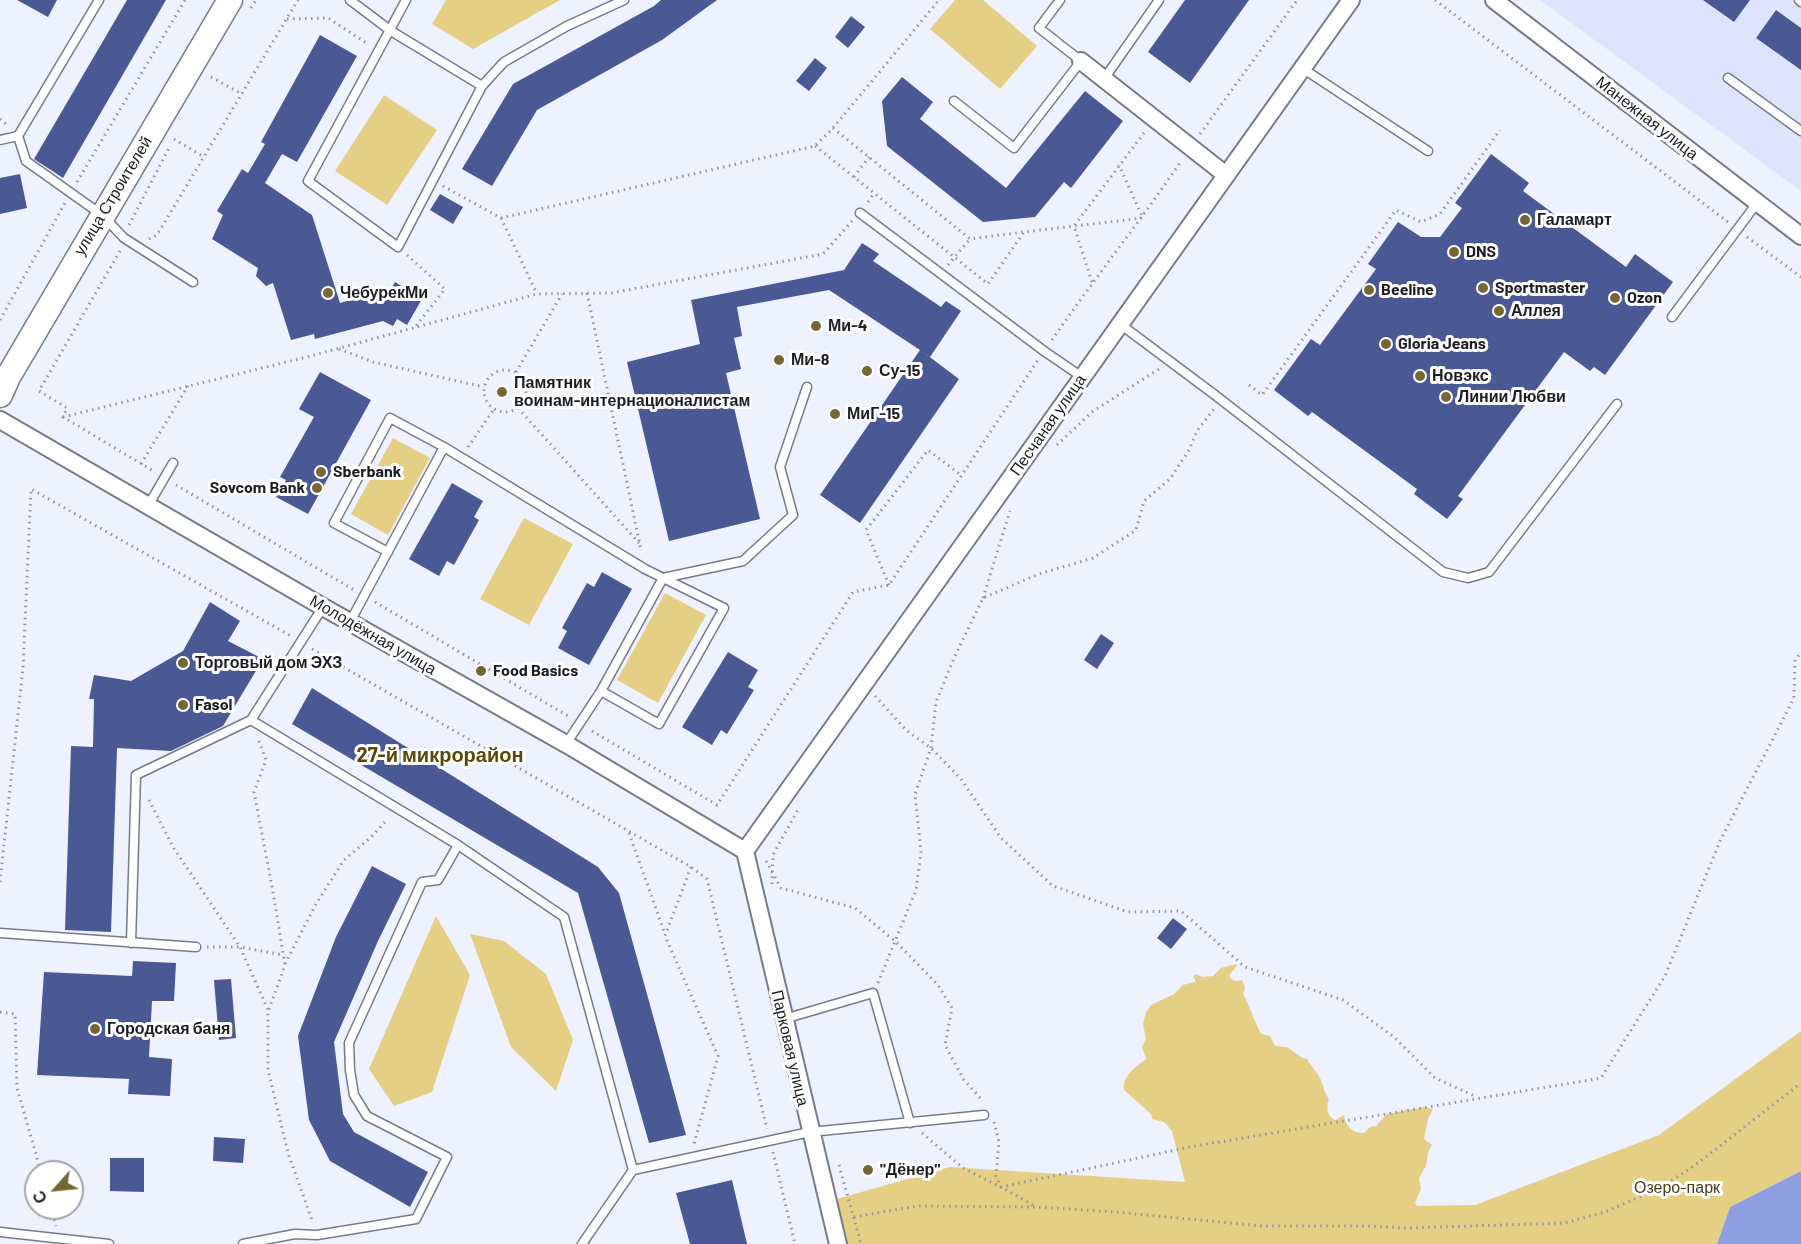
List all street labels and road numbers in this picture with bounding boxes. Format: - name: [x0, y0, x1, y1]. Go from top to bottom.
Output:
- street label: Манежная улица: [1592, 72, 1702, 164]
- street label: улица Строителей: [70, 133, 156, 259]
- street label: Песчаная улица: [1006, 371, 1090, 479]
- street label: Молодёжная улица: [306, 591, 440, 679]
- street label: Парковая улица: [767, 988, 813, 1108]

